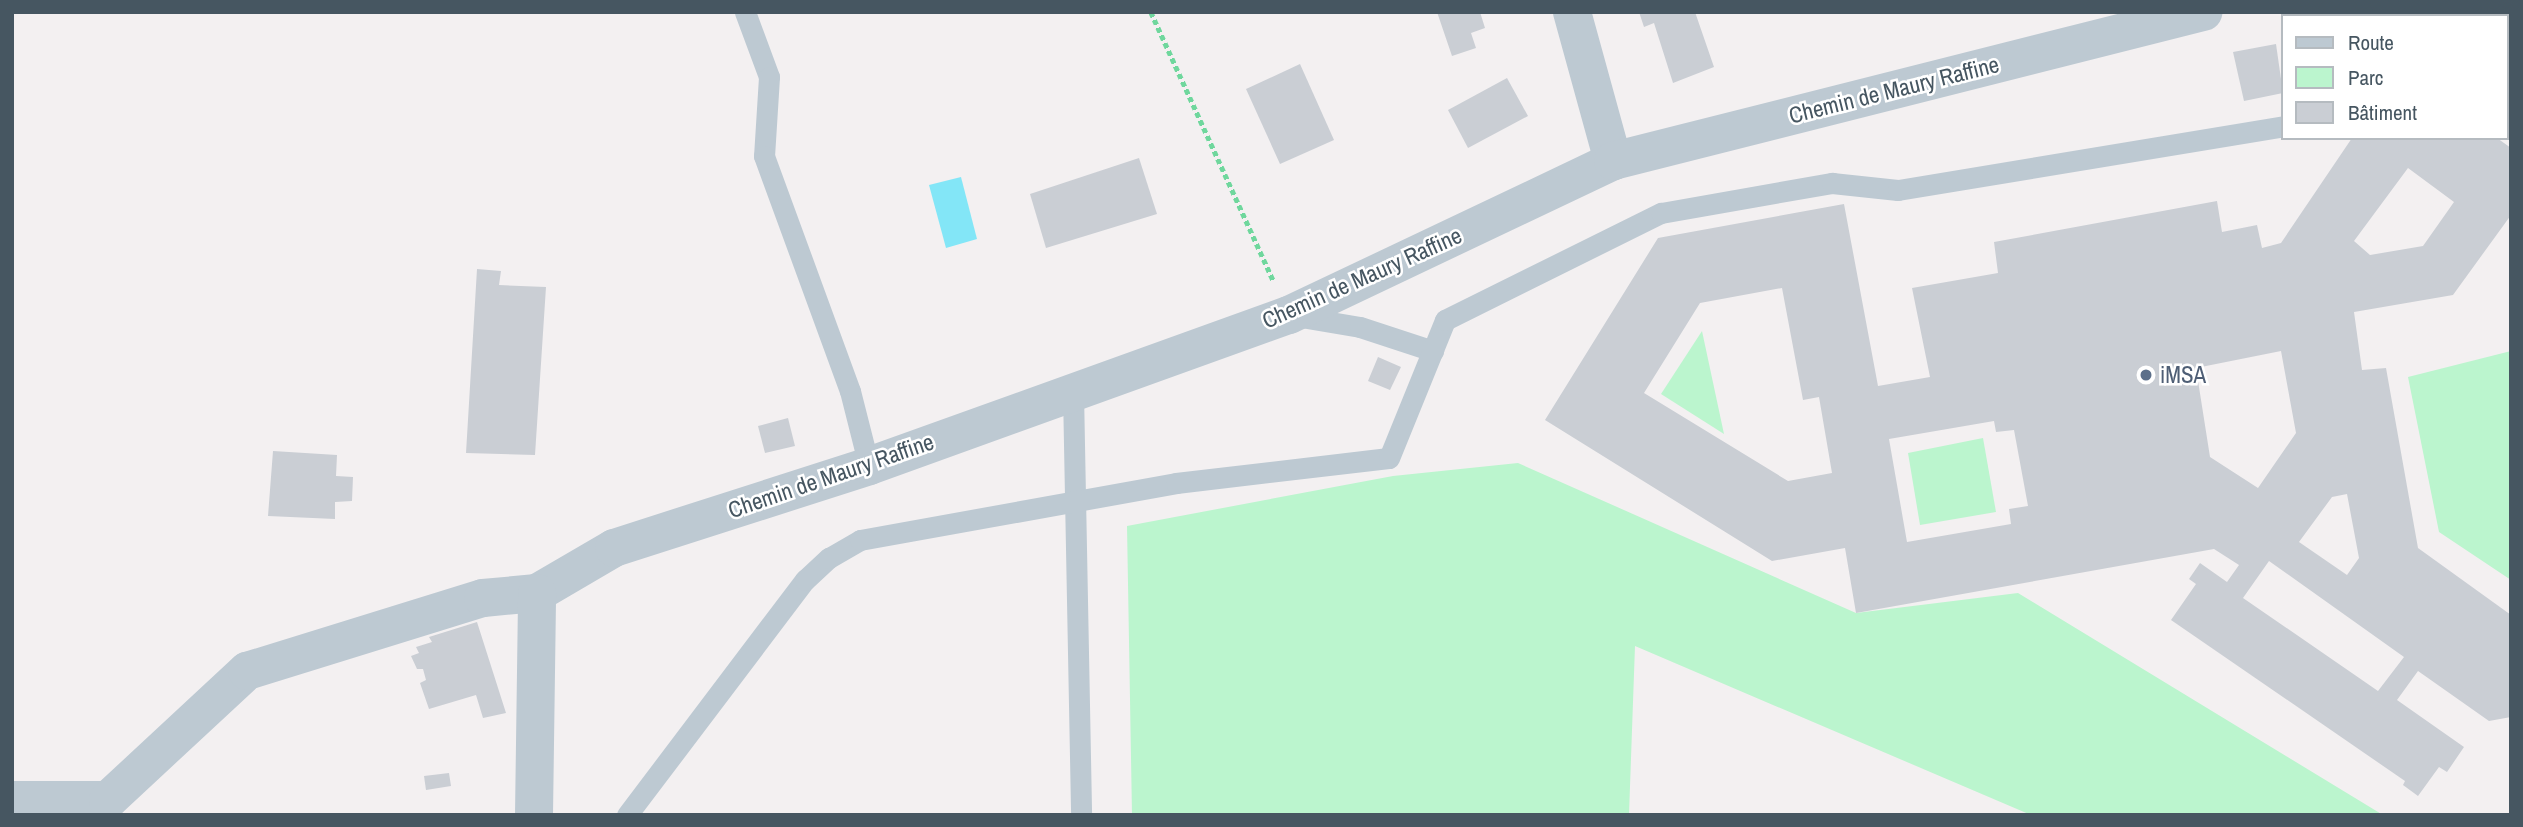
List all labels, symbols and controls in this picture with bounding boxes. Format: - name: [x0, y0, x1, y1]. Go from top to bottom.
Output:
- legend: [2282, 14, 2509, 140]
- text: Route: [2348, 28, 2394, 57]
- street label: Chemin de Maury Raffine: [1786, 51, 2002, 129]
- text: Parc: [2348, 63, 2383, 92]
- text: Bâtiment: [2348, 98, 2417, 127]
- street label: Chemin de Maury Raffine: [1258, 222, 1466, 334]
- place label: iMSA: [2160, 361, 2206, 389]
- marker: iMSA: [2138, 367, 2154, 383]
- street label: Chemin de Maury Raffine: [725, 428, 937, 524]

